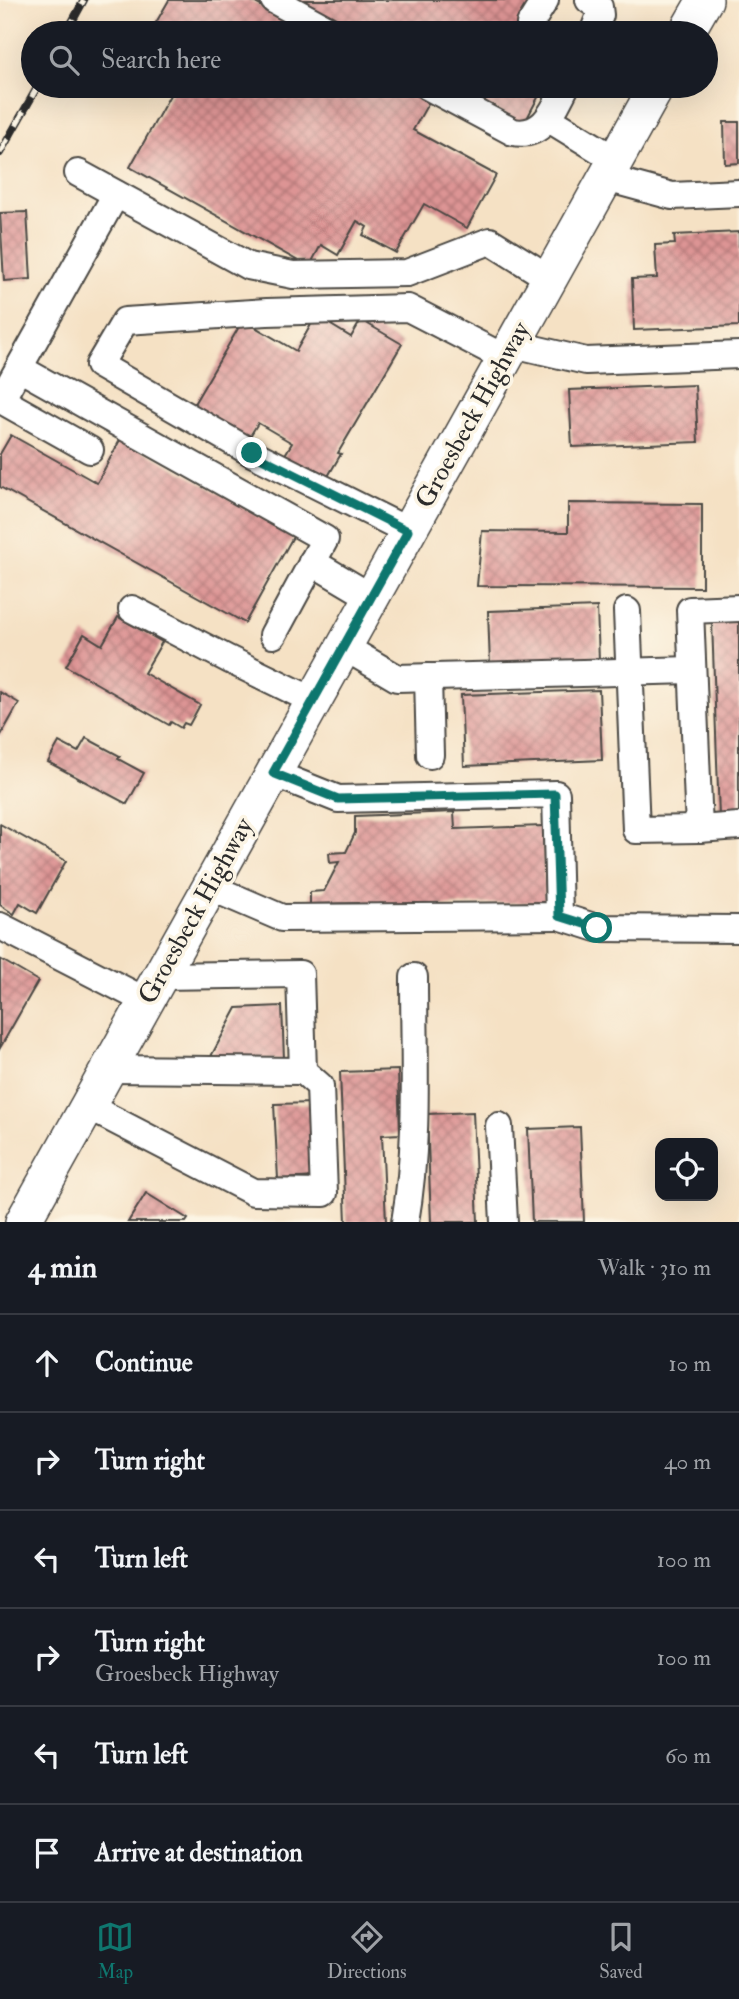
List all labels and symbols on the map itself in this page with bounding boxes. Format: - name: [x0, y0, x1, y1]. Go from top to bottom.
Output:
- street label: Groesbeck Highway: [409, 316, 538, 514]
- route end: [236, 437, 267, 468]
- street label: Groesbeck Highway: [132, 812, 261, 1010]
- route start: [581, 912, 612, 943]

